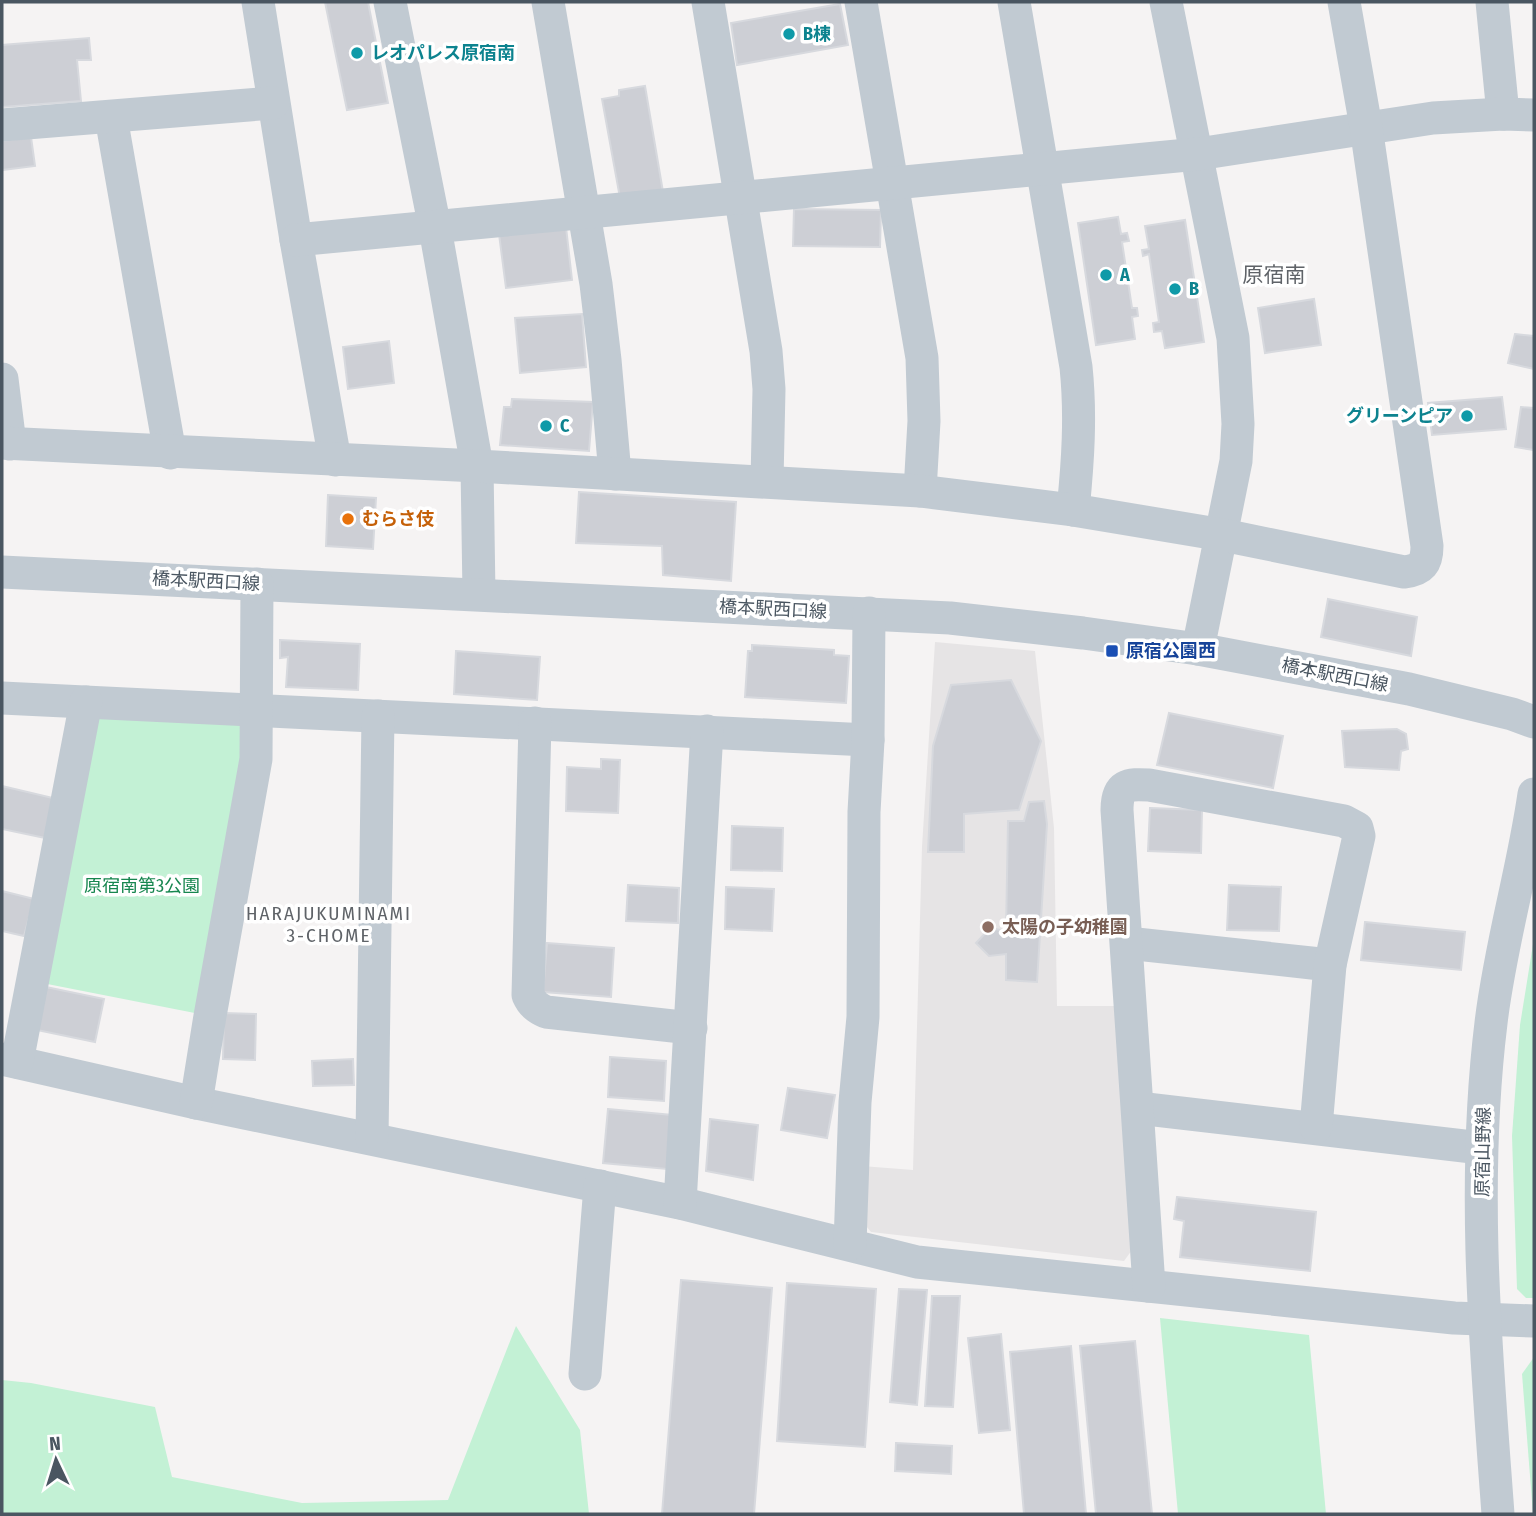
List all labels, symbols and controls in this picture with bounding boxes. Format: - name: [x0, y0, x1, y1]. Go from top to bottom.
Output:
- place label: B棟: [803, 23, 831, 45]
- marker: B棟: [781, 26, 797, 42]
- place label: レオパレス原宿南: [371, 42, 515, 64]
- marker: レオパレス原宿南: [349, 45, 365, 61]
- district label: 原宿南: [1243, 262, 1306, 288]
- place label: A: [1119, 264, 1130, 286]
- marker: A: [1098, 267, 1114, 283]
- place label: B: [1189, 278, 1199, 300]
- marker: B: [1167, 281, 1183, 297]
- place label: グリーンピア: [1346, 405, 1453, 427]
- marker: グリーンピア: [1459, 408, 1475, 424]
- place label: C: [560, 415, 570, 437]
- marker: C: [538, 418, 554, 434]
- place label: むらさ伎: [362, 508, 434, 530]
- marker: むらさ伎: [340, 511, 356, 527]
- street label: 橋本駅西口線: [151, 567, 261, 595]
- street label: 橋本駅西口線: [718, 595, 828, 623]
- place label: 原宿公園西: [1126, 640, 1216, 662]
- marker: 原宿公園西: [1104, 643, 1120, 659]
- street label: 橋本駅西口線: [1280, 654, 1390, 696]
- park label: 原宿南第3公園: [84, 875, 200, 897]
- district label: HARAJUKUMINAMI 3-CHOME: [246, 902, 412, 947]
- place label: 太陽の子幼稚園: [1002, 916, 1128, 938]
- marker: 太陽の子幼稚園: [980, 919, 996, 935]
- street label: 原宿山野線: [1471, 1107, 1495, 1197]
- north arrow: [21, 1425, 91, 1495]
- text: N: [48, 1432, 61, 1455]

